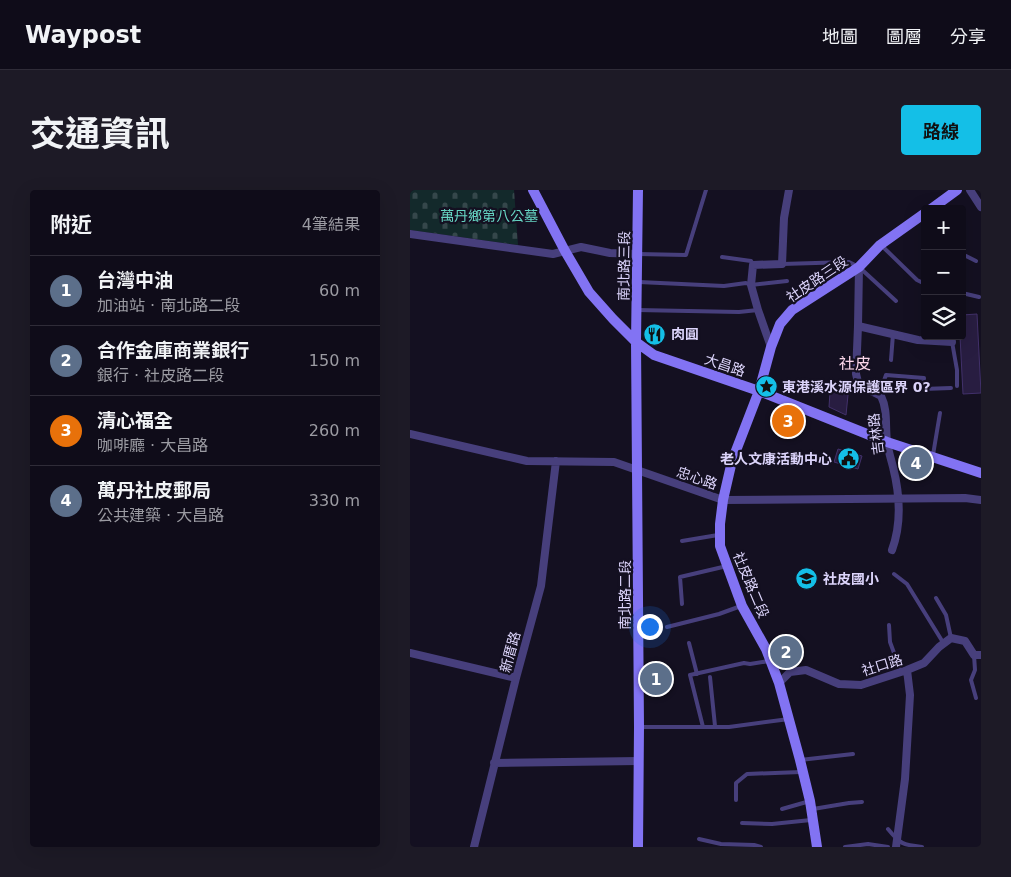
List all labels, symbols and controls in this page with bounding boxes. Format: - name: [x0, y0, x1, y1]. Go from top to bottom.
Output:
- text: Waypost: [25, 21, 141, 49]
- text: 地圖: [822, 26, 858, 47]
- text: 圖層: [886, 26, 922, 47]
- text: 分享: [950, 26, 986, 47]
- button: 路線: [901, 105, 981, 155]
- text: 交通資訊: [30, 114, 170, 154]
- map controls: [921, 205, 966, 340]
- button: +: [921, 205, 966, 250]
- park label: 萬丹鄉第八公墓: [440, 208, 538, 224]
- text: 附近: [50, 213, 92, 237]
- text: 4筆結果: [302, 215, 360, 234]
- street label: 南北路三段: [615, 231, 633, 301]
- button: −: [921, 250, 966, 295]
- street label: 社皮路三段: [784, 253, 850, 305]
- text: 台灣中油: [97, 269, 173, 291]
- text: 1: [60, 281, 72, 300]
- text: 60 m: [319, 281, 360, 300]
- button: layers: [921, 295, 966, 340]
- text: 加油站 · 南北路二段: [97, 296, 240, 315]
- restaurant icon: 肉圓: [643, 322, 667, 346]
- place label: 肉圓: [671, 326, 699, 342]
- text: 合作金庫商業銀行: [97, 339, 249, 361]
- text: 2: [60, 351, 72, 370]
- text: 150 m: [309, 351, 360, 370]
- street label: 大昌路: [703, 351, 747, 379]
- district label: 社皮: [839, 354, 871, 373]
- text: 銀行 · 社皮路二段: [97, 366, 224, 385]
- place icon: 東港溪水源保護區界 0?: [754, 375, 778, 399]
- place label: 東港溪水源保護區界 0?: [782, 379, 931, 395]
- pin: 3: [772, 402, 804, 440]
- text: 清心福全: [97, 409, 173, 431]
- street label: 吉林路: [866, 412, 886, 456]
- text: 3: [60, 421, 72, 440]
- text: 260 m: [309, 421, 360, 440]
- text: 咖啡廳 · 大昌路: [97, 436, 208, 455]
- pin: 4: [900, 444, 932, 482]
- public building icon: 老人文康活動中心: [836, 447, 860, 471]
- place label: 老人文康活動中心: [720, 451, 832, 467]
- street label: 忠心路: [675, 464, 719, 492]
- text: 萬丹社皮郵局: [97, 479, 211, 501]
- text: 4: [60, 491, 72, 510]
- text: 330 m: [309, 491, 360, 510]
- text: 公共建築 · 大昌路: [97, 506, 224, 525]
- street label: 社皮路二段: [730, 550, 772, 620]
- street label: 南北路二段: [617, 560, 633, 630]
- school or university icon: 社皮國小: [795, 567, 819, 591]
- place label: 社皮國小: [823, 571, 879, 587]
- your location: [637, 614, 663, 640]
- street label: 新厝路: [497, 630, 523, 674]
- pin: 2: [770, 633, 802, 671]
- street label: 社口路: [860, 651, 904, 679]
- pin: 1: [640, 660, 672, 698]

